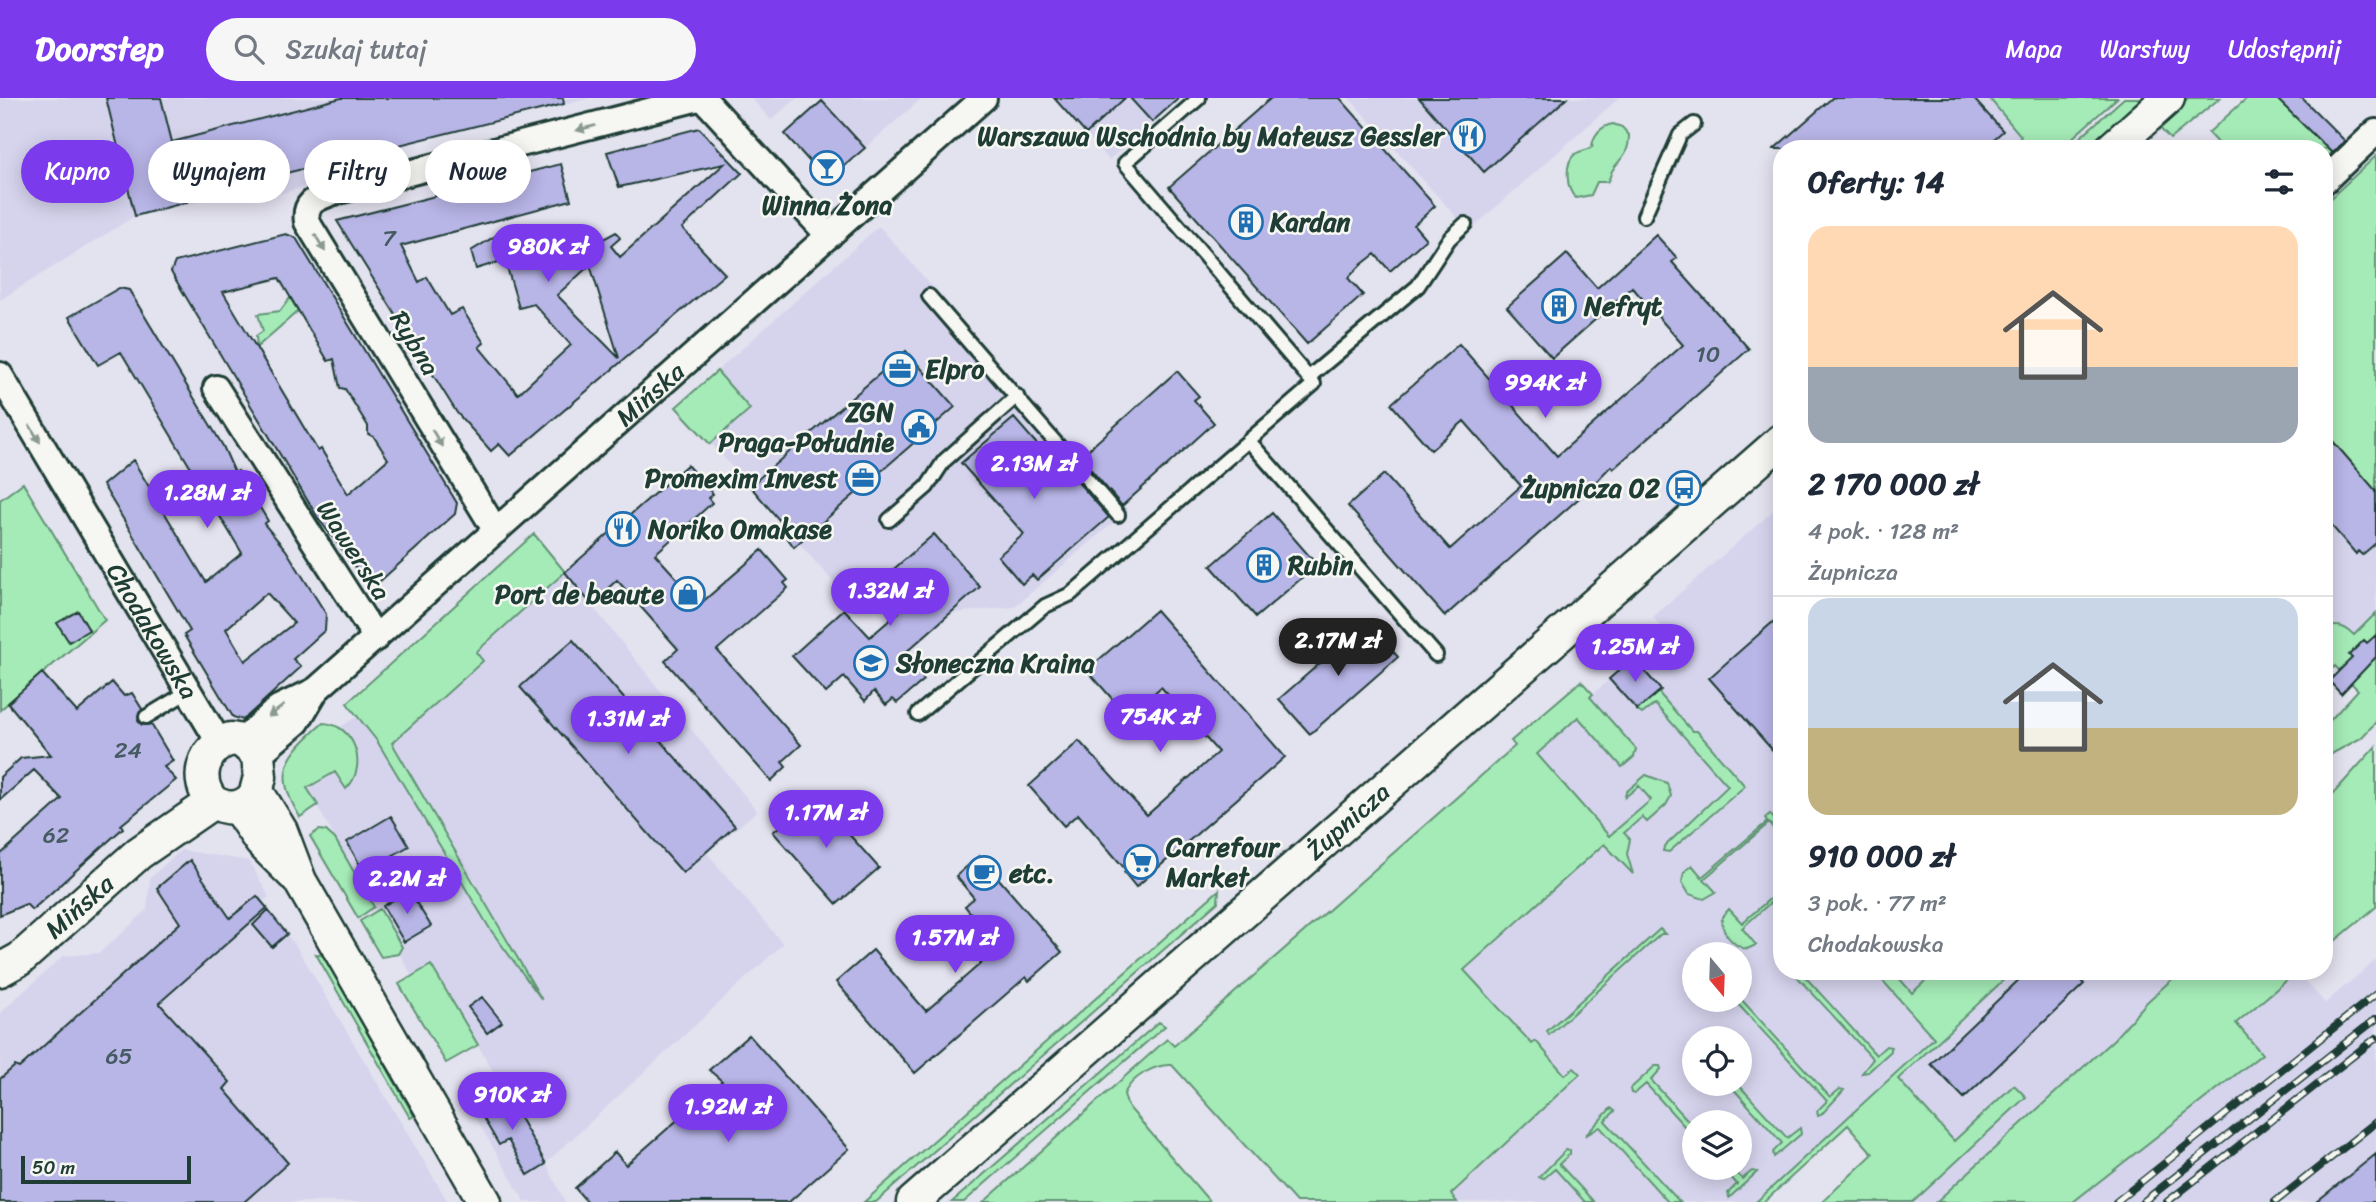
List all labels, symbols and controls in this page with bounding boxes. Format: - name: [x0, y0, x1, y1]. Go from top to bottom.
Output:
- search box: [206, 18, 696, 81]
- text: Doorstep: [35, 20, 164, 78]
- text: Szukaj tutaj: [286, 26, 427, 72]
- text: Mapa: [2005, 28, 2062, 70]
- text: Warstwy: [2100, 28, 2190, 70]
- text: Udostępnij: [2228, 28, 2341, 70]
- icon: search: [230, 30, 268, 68]
- place label: Warszawa Wschodnia by Mateusz Gessler: [977, 113, 1446, 159]
- restaurant icon: Warszawa Wschodnia by Mateusz Gessler: [1449, 117, 1487, 155]
- one-way arrow: [575, 123, 596, 133]
- chip: Kupno: [21, 140, 134, 203]
- chip: Wynajem: [148, 140, 290, 203]
- chip: Filtry: [304, 140, 411, 203]
- chip: Nowe: [425, 140, 531, 203]
- bar icon: Winna Żona: [808, 149, 846, 187]
- text: Oferty: 14: [1808, 155, 1945, 209]
- icon: filters: [2260, 163, 2298, 201]
- place label: Winna Żona: [762, 182, 892, 228]
- place label: Kardan: [1269, 199, 1351, 245]
- building icon: Kardan: [1227, 203, 1265, 241]
- house number: 7: [382, 218, 397, 259]
- pin: 980K zł: [483, 225, 613, 284]
- text: 980K zł: [508, 226, 588, 267]
- one-way arrow: [314, 233, 326, 252]
- icon: home: [1990, 272, 2116, 398]
- place label: Nefryt: [1583, 283, 1663, 329]
- building icon: Nefryt: [1540, 287, 1578, 325]
- street label: Rybna: [377, 301, 453, 385]
- house number: 10: [1696, 334, 1720, 375]
- place label: Elpro: [925, 346, 985, 392]
- street label: Mińska: [604, 349, 696, 438]
- office icon: Elpro: [881, 350, 919, 388]
- pin: 994K zł: [1480, 360, 1610, 420]
- text: 994K zł: [1504, 362, 1586, 403]
- place label: ZGN Praga-Południe: [718, 389, 895, 465]
- public building icon: ZGN Praga-Południe: [900, 408, 938, 446]
- one-way arrow: [29, 424, 41, 443]
- one-way arrow: [431, 428, 443, 447]
- pin: 2.13M zł: [962, 442, 1106, 501]
- text: 2.13M zł: [991, 443, 1077, 484]
- place label: Promexim Invest: [645, 455, 839, 501]
- text: 2 170 000 zł: [1808, 457, 1979, 511]
- office icon: Promexim Invest: [844, 459, 882, 497]
- place label: Żupnicza 02: [1519, 465, 1660, 511]
- bus stop icon: Żupnicza 02: [1665, 469, 1703, 507]
- pin: 1.28M zł: [135, 470, 279, 530]
- text: 1.28M zł: [163, 472, 251, 513]
- street label: Wawerska: [304, 490, 404, 610]
- place label: Noriko Omakase: [647, 506, 832, 552]
- restaurant icon: Noriko Omakase: [604, 510, 642, 548]
- text: 4 pok. · 128 m²: [1808, 511, 1959, 552]
- place label: Rubin: [1287, 542, 1353, 588]
- building icon: Rubin: [1245, 546, 1283, 584]
- text: Żupnicza: [1808, 552, 1898, 593]
- street label: Chodakowska: [94, 553, 212, 709]
- pin: 1.32M zł: [818, 568, 962, 628]
- text: 1.32M zł: [847, 570, 933, 611]
- place label: Port de beaute: [495, 571, 664, 617]
- shop icon: Port de beaute: [669, 575, 707, 613]
- pin: 2.17M zł: [1266, 618, 1410, 678]
- text: 2.17M zł: [1295, 620, 1381, 661]
- pin: 1.25M zł: [1563, 624, 1707, 684]
- text: 1.25M zł: [1591, 626, 1679, 667]
- place label: Słoneczna Kraina: [895, 640, 1095, 686]
- school or university icon: Słoneczna Kraina: [852, 644, 890, 682]
- icon: home: [1990, 644, 2116, 770]
- pin: 754K zł: [1095, 694, 1225, 754]
- pin: 1.31M zł: [556, 696, 700, 756]
- text: 754K zł: [1120, 696, 1200, 737]
- text: 1.31M zł: [587, 698, 669, 739]
- one-way arrow: [267, 704, 285, 718]
- house number: 24: [114, 730, 142, 771]
- street label: Żupnicza: [1294, 770, 1401, 872]
- pin: 1.17M zł: [754, 790, 898, 850]
- text: 1.17M zł: [784, 792, 868, 833]
- house number: 62: [43, 815, 69, 856]
- place label: Carrefour Market: [1165, 824, 1281, 900]
- text: 910 000 zł: [1808, 829, 1955, 883]
- supermarket icon: Carrefour Market: [1122, 843, 1160, 881]
- place label: etc.: [1008, 850, 1055, 896]
- cafe icon: etc.: [965, 854, 1003, 892]
- pin: 2.2M zł: [342, 856, 472, 916]
- text: 2.2M zł: [369, 858, 445, 899]
- street label: Mińska: [33, 862, 125, 951]
- text: 3 pok. · 77 m²: [1808, 883, 1947, 924]
- pin: 1.57M zł: [883, 916, 1027, 975]
- text: 1.57M zł: [911, 917, 999, 958]
- text: Chodakowska: [1808, 924, 1944, 965]
- north arrow: [1682, 942, 1752, 1012]
- map controls: [1682, 942, 1752, 1180]
- button: locate: [1682, 1026, 1752, 1096]
- house number: 65: [105, 1036, 133, 1077]
- pin: 910K zł: [447, 1072, 577, 1132]
- text: 910K zł: [474, 1074, 550, 1115]
- pin: 1.92M zł: [656, 1084, 800, 1144]
- text: 1.92M zł: [684, 1086, 772, 1127]
- button: layers: [1682, 1110, 1752, 1180]
- text: 50 m: [32, 1151, 75, 1184]
- scale bar: [21, 1153, 191, 1185]

